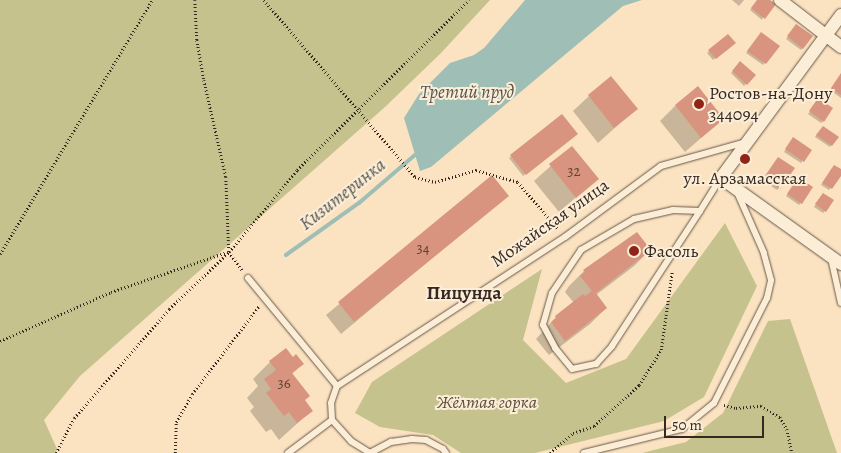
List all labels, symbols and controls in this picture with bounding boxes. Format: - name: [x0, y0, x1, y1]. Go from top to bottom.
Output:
- water label: Третий пруд: [420, 82, 514, 104]
- place label: Ростов-на-Дону 344094: [709, 83, 832, 126]
- marker: Ростов-на-Дону 344094: [693, 98, 705, 110]
- marker: ул. Арзамасская: [739, 153, 751, 165]
- water label: Кизитеринка: [295, 154, 391, 236]
- house number: 32: [567, 163, 581, 181]
- place label: ул. Арзамасская: [683, 167, 807, 189]
- street label: Можайская улица: [487, 174, 613, 272]
- house number: 34: [416, 240, 430, 258]
- place label: Фасоль: [644, 240, 698, 262]
- marker: Фасоль: [628, 245, 640, 257]
- district label: Пицунда: [427, 283, 501, 305]
- house number: 36: [277, 375, 291, 393]
- park label: Жёлтая горка: [437, 391, 537, 413]
- scale bar: [666, 406, 766, 438]
- text: 50 m: [672, 415, 702, 435]

